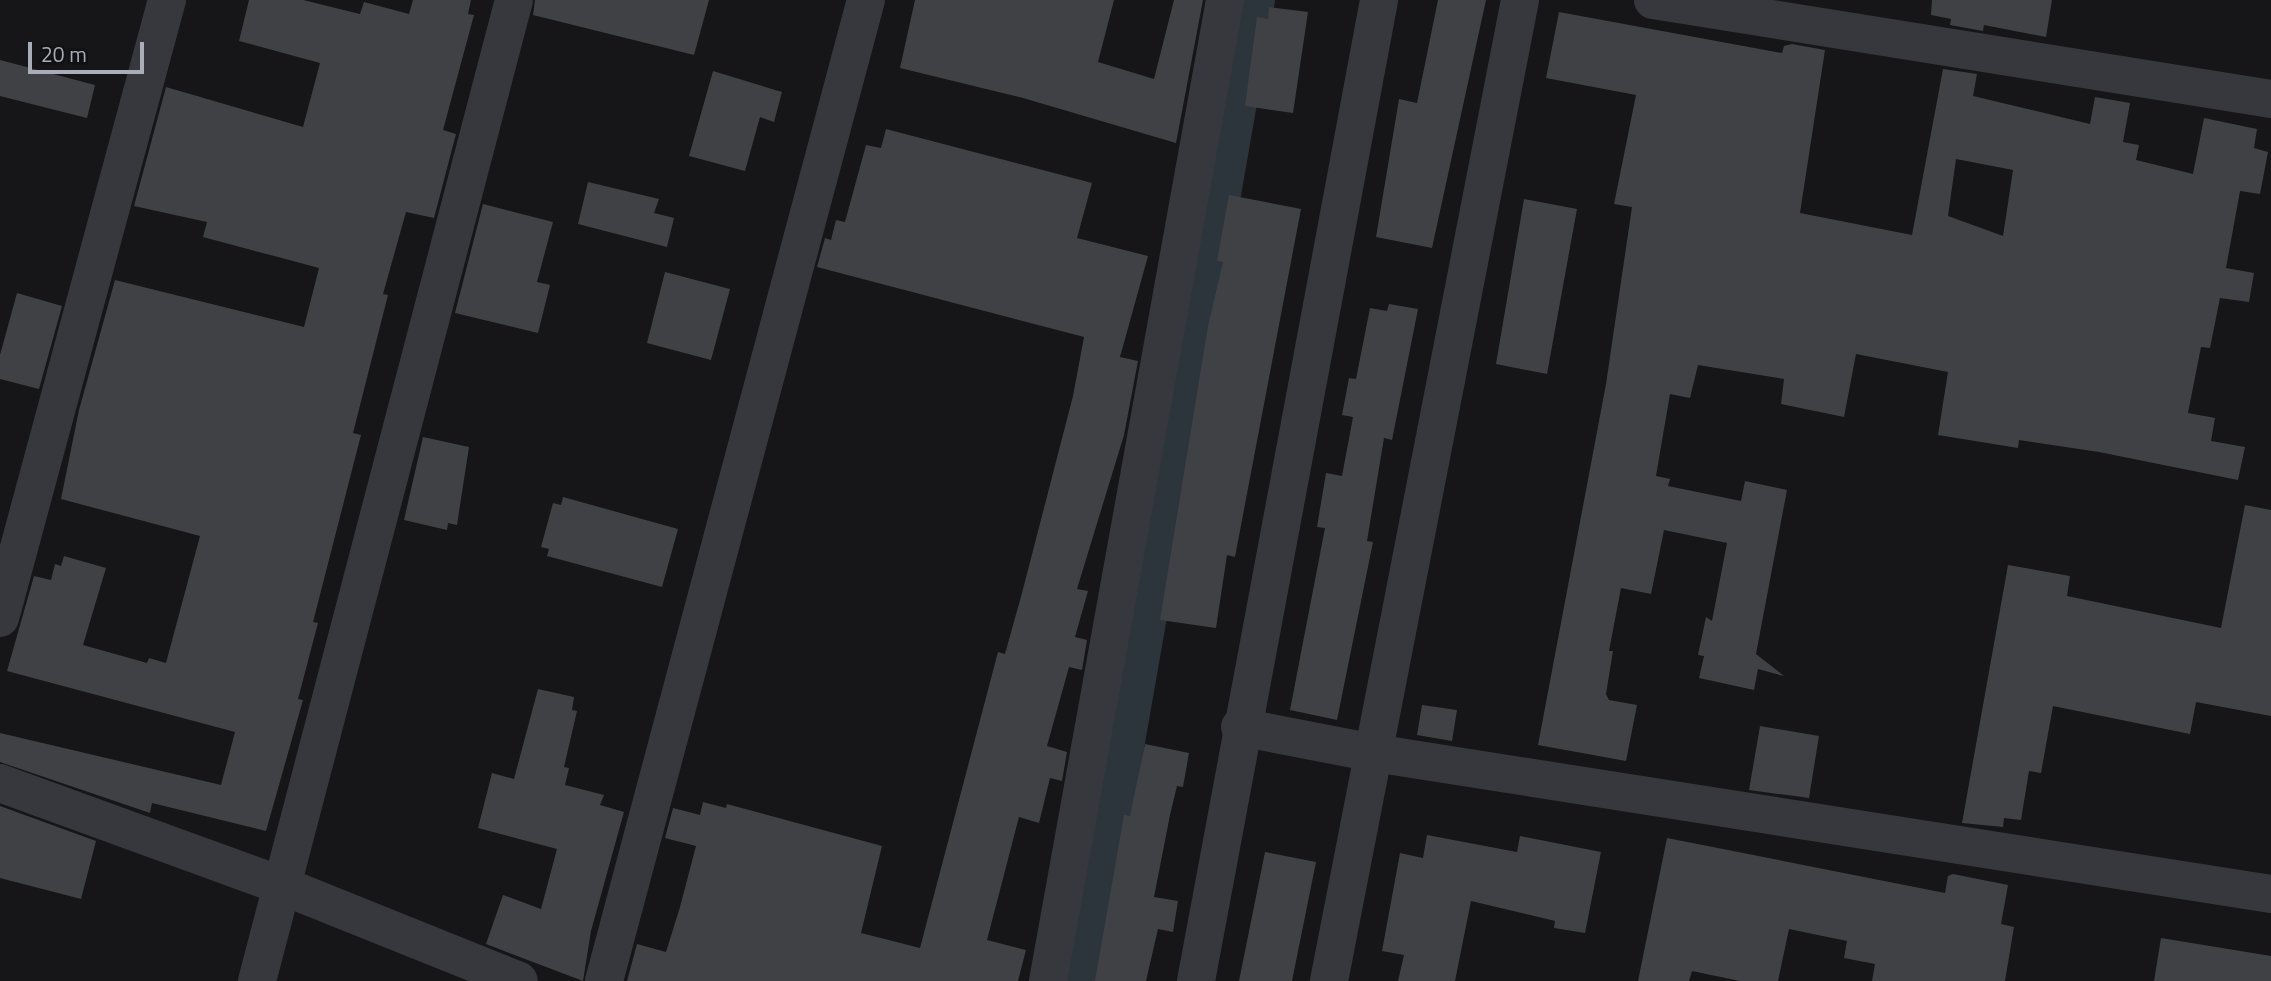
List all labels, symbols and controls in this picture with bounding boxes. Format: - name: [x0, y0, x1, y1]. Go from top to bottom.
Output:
- scale bar: [32, 28, 147, 72]
- text: 20 m: [41, 38, 87, 70]

